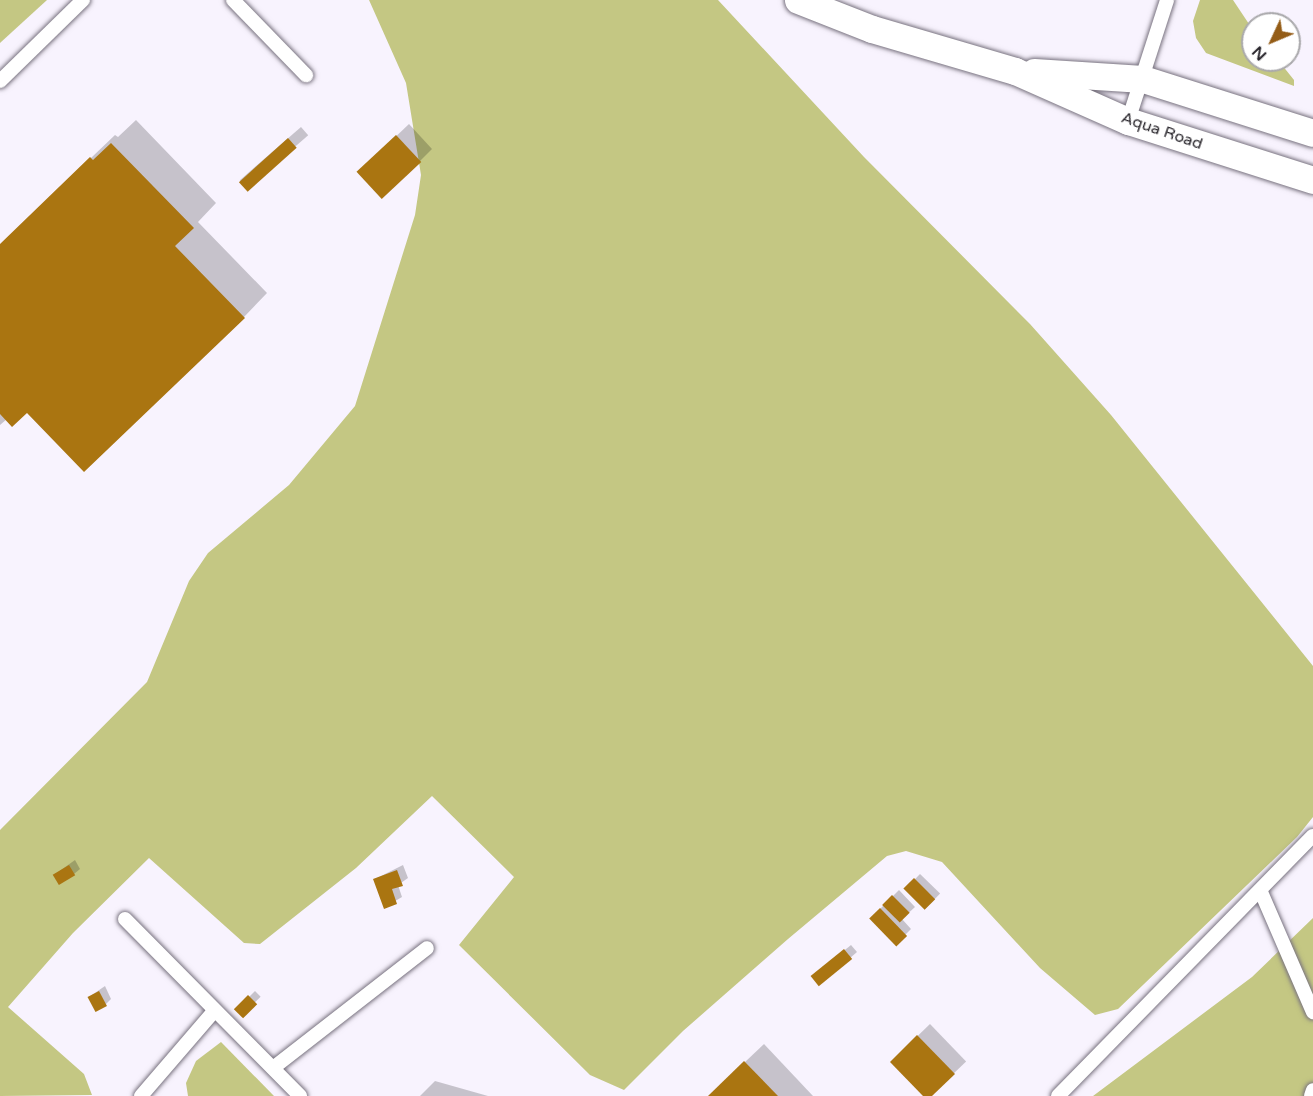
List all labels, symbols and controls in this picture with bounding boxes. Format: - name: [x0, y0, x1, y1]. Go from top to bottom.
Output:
- north arrow: [1241, 12, 1301, 72]
- text: N: [1248, 42, 1271, 65]
- street label: Aqua Road: [1119, 108, 1205, 154]

